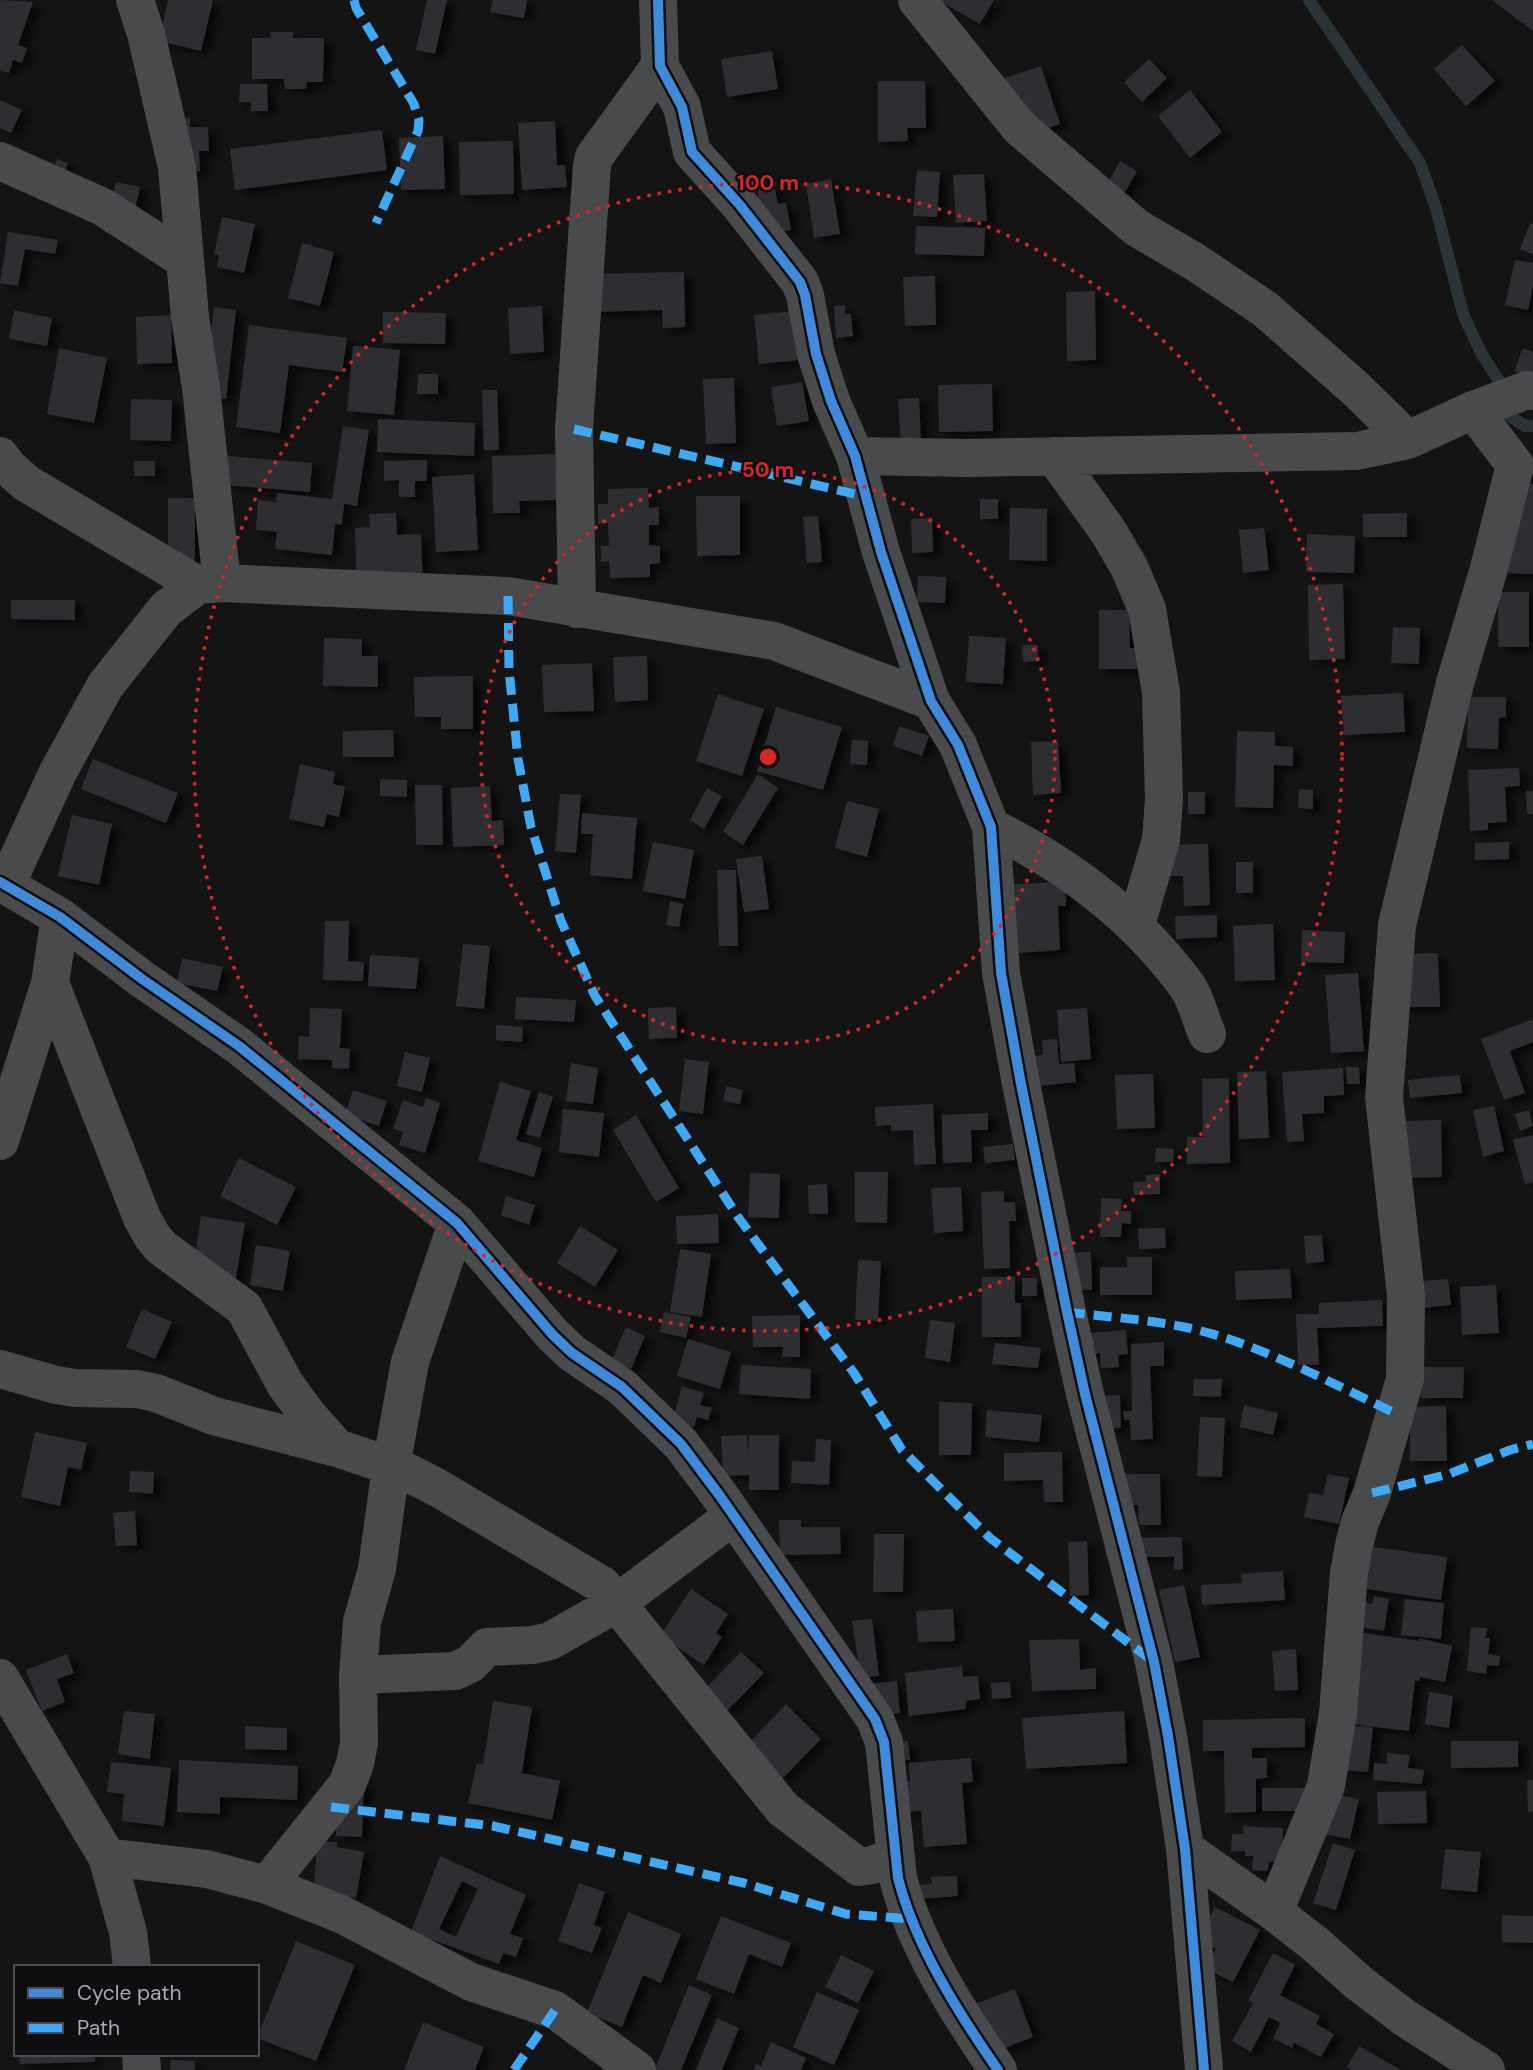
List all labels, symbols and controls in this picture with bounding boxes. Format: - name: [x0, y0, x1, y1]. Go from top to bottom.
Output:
- text: 100 m: [737, 169, 799, 197]
- text: 50 m: [742, 456, 794, 484]
- centre of rings: [756, 745, 780, 769]
- legend: [14, 1965, 259, 2056]
- text: Cycle path: [77, 1979, 182, 2007]
- text: Path: [77, 2014, 120, 2042]

